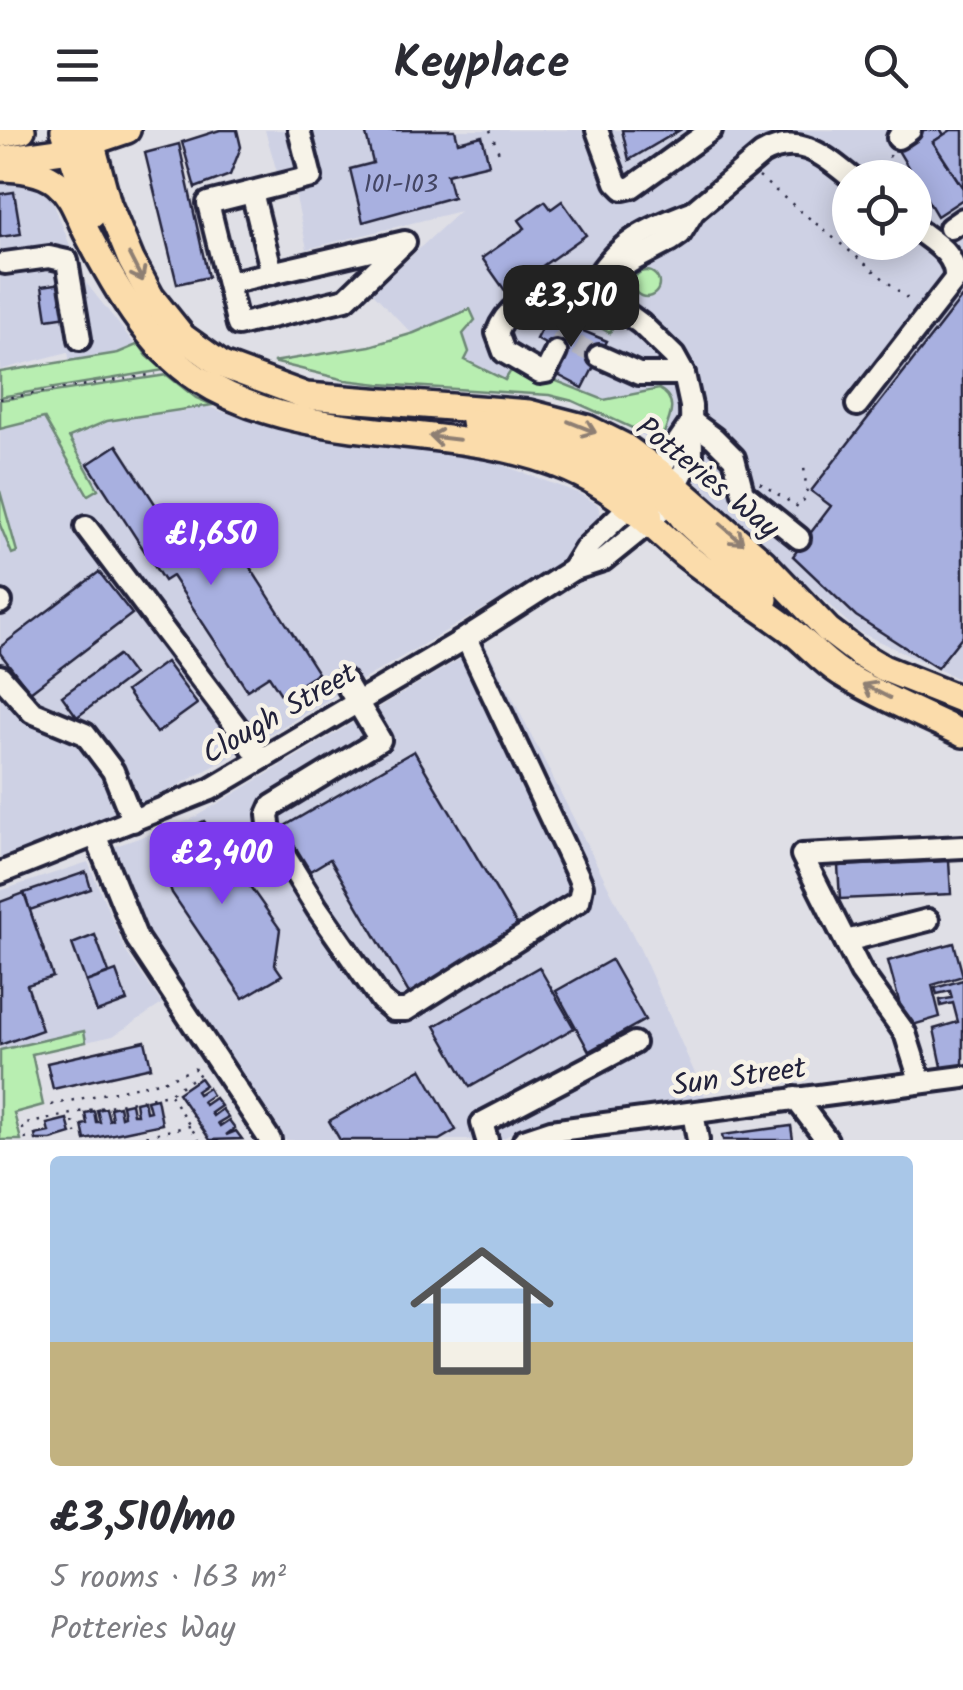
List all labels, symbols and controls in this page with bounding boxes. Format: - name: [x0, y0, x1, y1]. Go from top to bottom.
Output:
- text: Keyplace: [394, 29, 569, 101]
- icon: menu: [50, 38, 105, 93]
- icon: search: [858, 38, 913, 93]
- map controls: [832, 160, 932, 260]
- button: locate: [832, 160, 932, 260]
- house number: 101-103: [364, 165, 438, 205]
- one-way arrow: [127, 253, 146, 283]
- pin: £3,510: [490, 265, 652, 350]
- text: £3,510: [525, 272, 617, 323]
- street label: Potteries Way: [624, 405, 790, 552]
- one-way arrow: [565, 419, 596, 437]
- one-way arrow: [429, 428, 461, 447]
- pin: £1,650: [130, 503, 292, 588]
- text: £1,650: [165, 510, 257, 561]
- one-way arrow: [719, 523, 744, 546]
- street label: Clough Street: [194, 651, 367, 778]
- one-way arrow: [861, 680, 891, 699]
- pin: £2,400: [141, 822, 303, 907]
- text: £2,400: [172, 829, 272, 880]
- street label: Sun Street: [669, 1045, 810, 1111]
- icon: home: [392, 1221, 572, 1401]
- text: £3,510/mo: [50, 1486, 236, 1553]
- text: 5 rooms · 163 m²: [50, 1553, 286, 1604]
- text: Potteries Way: [50, 1604, 235, 1655]

